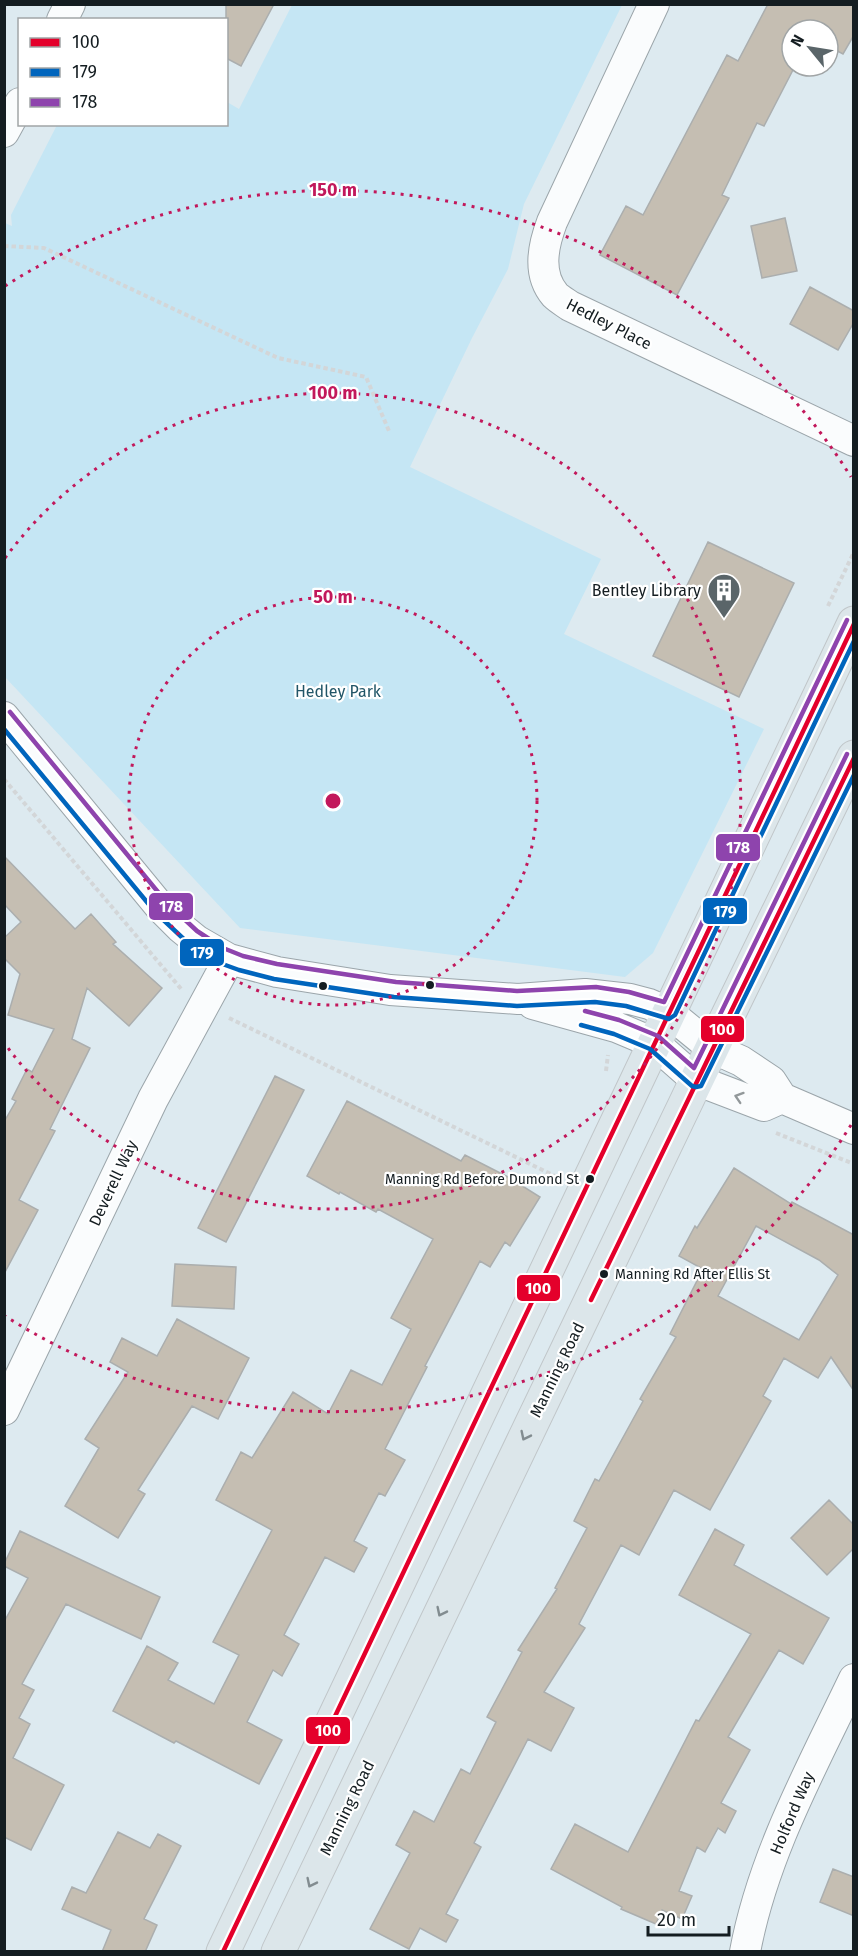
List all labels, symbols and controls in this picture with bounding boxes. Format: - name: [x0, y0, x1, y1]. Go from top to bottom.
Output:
- legend: [18, 18, 228, 126]
- north arrow: [780, 18, 840, 78]
- text: 100: [72, 31, 100, 53]
- text: N: [787, 31, 808, 50]
- text: 179: [72, 61, 97, 83]
- text: 178: [72, 91, 97, 113]
- text: 150 m: [309, 179, 357, 201]
- street label: Hedley Place: [563, 294, 655, 354]
- text: 100 m: [309, 382, 357, 404]
- building icon: Bentley Library: [706, 572, 742, 619]
- place label: Bentley Library: [592, 581, 701, 600]
- text: 50 m: [313, 586, 353, 608]
- park label: Hedley Park: [295, 682, 382, 701]
- centre of rings: [323, 791, 343, 811]
- line badge: 178: [715, 833, 761, 862]
- text: 178: [726, 838, 750, 857]
- line badge: 178: [148, 892, 194, 921]
- text: 178: [159, 897, 183, 916]
- line badge: 179: [702, 897, 748, 925]
- text: 179: [713, 902, 737, 921]
- line badge: 179: [179, 938, 225, 967]
- text: 179: [190, 943, 214, 962]
- unlabelled marker: [424, 979, 436, 991]
- unlabelled marker: [317, 980, 329, 992]
- line badge: 100: [700, 1015, 745, 1043]
- text: 100: [709, 1020, 735, 1039]
- one-way arrow: [734, 1092, 745, 1105]
- street label: Deverell Way: [85, 1137, 141, 1229]
- place label: Manning Rd Before Dumond St: [385, 1171, 580, 1188]
- marker: Manning Rd Before Dumond St: [584, 1173, 596, 1185]
- place label: Manning Rd After Ellis St: [615, 1266, 771, 1283]
- marker: Manning Rd After Ellis St: [598, 1268, 610, 1280]
- line badge: 100: [516, 1274, 561, 1302]
- text: 100: [525, 1279, 551, 1298]
- street label: Manning Road: [526, 1319, 588, 1421]
- one-way arrow: [521, 1430, 533, 1441]
- one-way arrow: [437, 1606, 449, 1617]
- line badge: 100: [305, 1716, 351, 1745]
- text: 100: [315, 1721, 341, 1740]
- street label: Manning Road: [316, 1757, 378, 1859]
- street label: Holford Way: [766, 1769, 818, 1857]
- one-way arrow: [307, 1876, 319, 1887]
- scale bar: [648, 1899, 729, 1937]
- text: 20 m: [657, 1909, 696, 1931]

